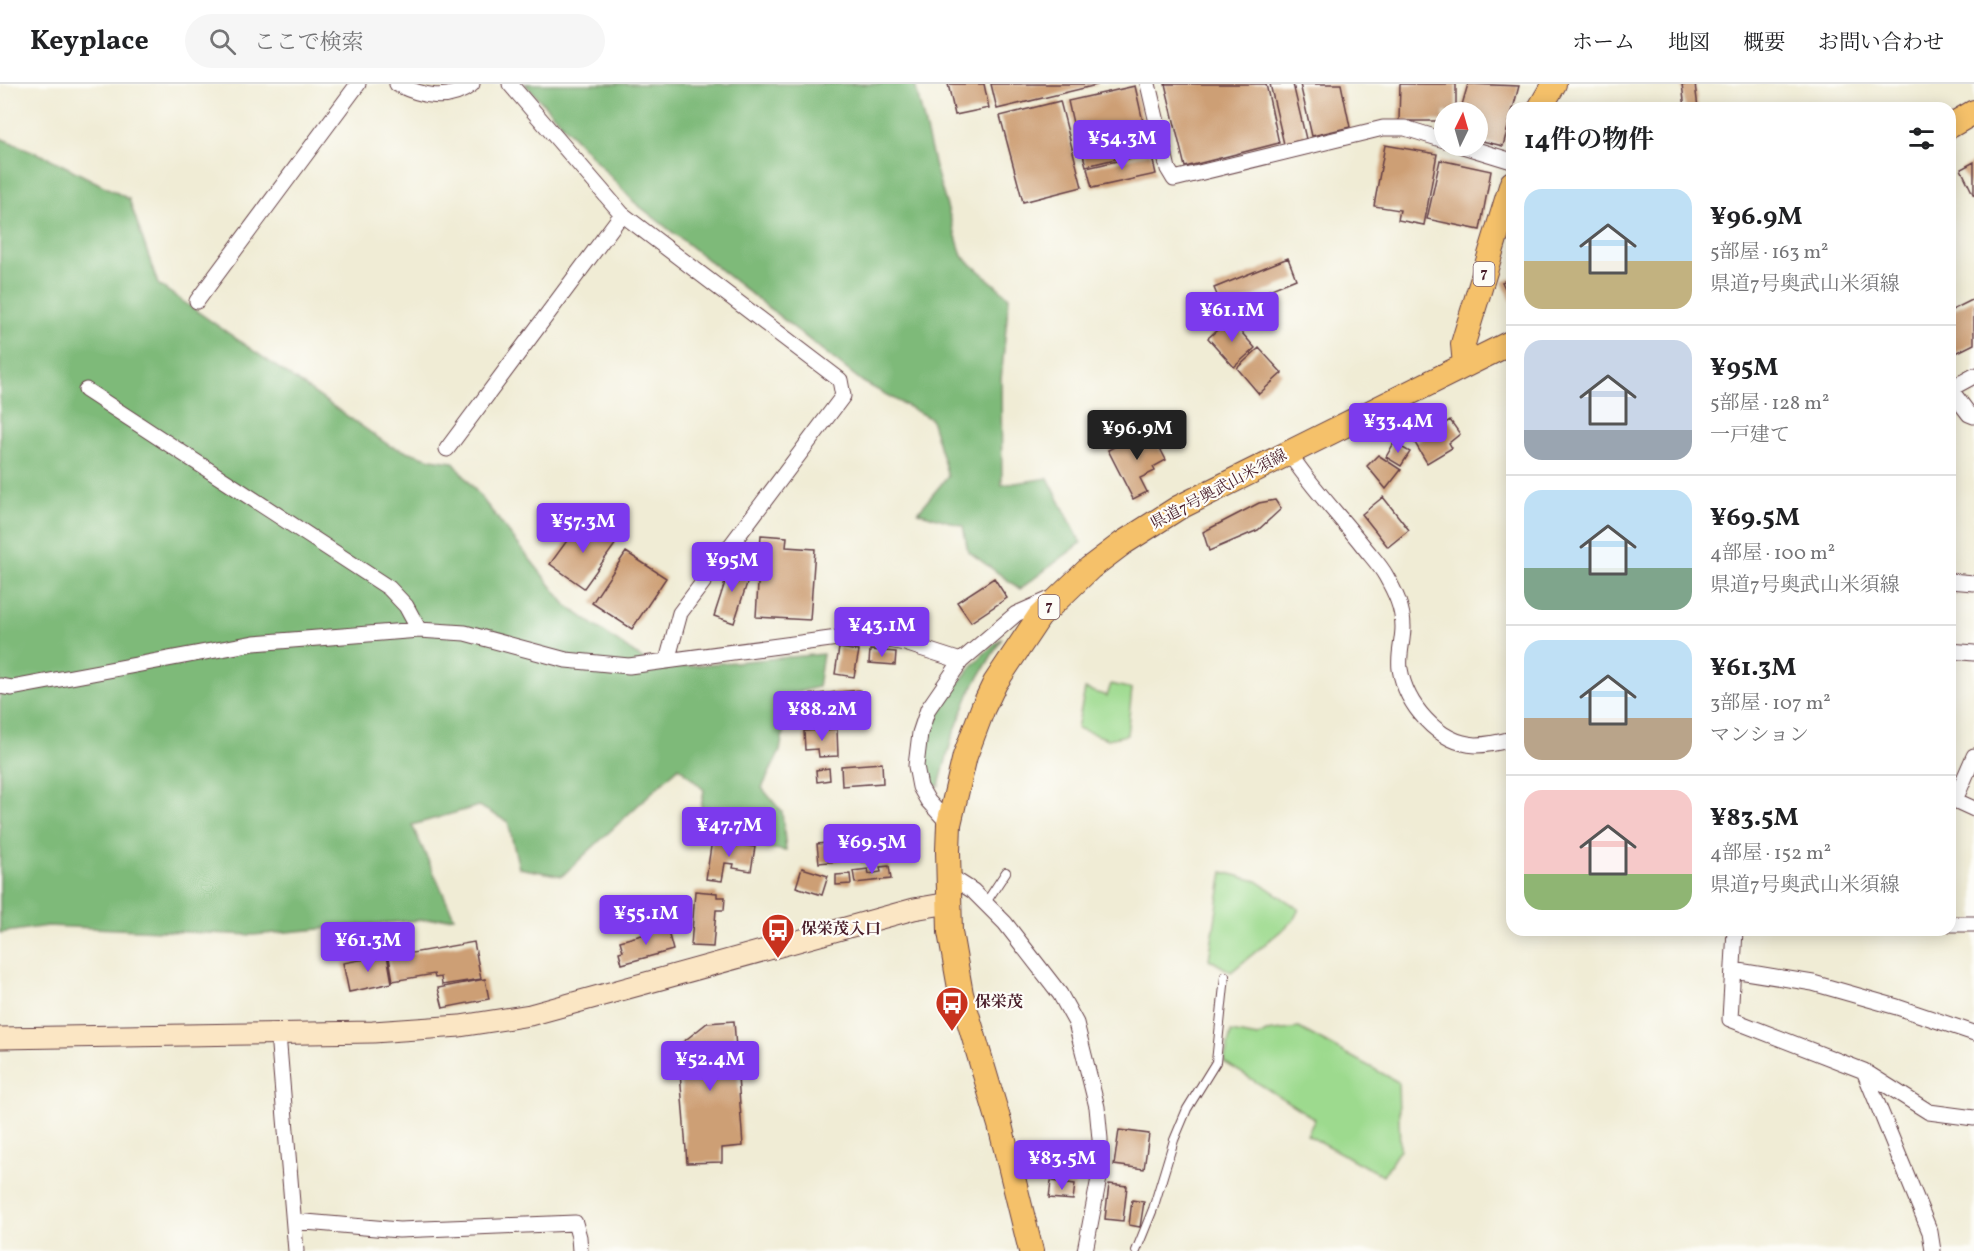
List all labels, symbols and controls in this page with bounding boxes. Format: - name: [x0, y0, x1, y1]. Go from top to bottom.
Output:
- search box: [185, 14, 605, 68]
- text: Keyplace: [30, 22, 149, 61]
- icon: search: [206, 25, 239, 58]
- text: ここで検索: [254, 28, 364, 59]
- text: ホーム: [1572, 29, 1635, 58]
- text: 地図: [1668, 29, 1710, 58]
- text: 概要: [1743, 29, 1785, 58]
- text: お問い合わせ: [1818, 29, 1944, 58]
- north arrow: [1434, 102, 1488, 156]
- map controls: [1434, 102, 1488, 156]
- pin: ¥54.3M: [1073, 120, 1171, 171]
- icon: filters: [1905, 122, 1938, 155]
- text: 14件の物件: [1524, 123, 1654, 159]
- text: ¥54.3M: [1087, 125, 1157, 153]
- text: ¥96.9M: [1710, 199, 1802, 235]
- icon: home: [1572, 213, 1644, 285]
- text: 5部屋 · 163 m²: [1710, 239, 1829, 267]
- road number: 7: [1474, 262, 1494, 286]
- text: 県道7号奥武山米須線: [1710, 271, 1900, 299]
- pin: ¥61.1M: [1183, 292, 1281, 343]
- text: ¥61.1M: [1200, 297, 1264, 325]
- text: ¥95M: [1710, 350, 1778, 386]
- icon: home: [1572, 364, 1644, 436]
- text: 5部屋 · 128 m²: [1710, 390, 1829, 418]
- pin: ¥33.4M: [1349, 403, 1447, 454]
- text: ¥33.4M: [1363, 408, 1433, 436]
- pin: ¥96.9M: [1088, 410, 1186, 461]
- text: ¥96.9M: [1101, 415, 1173, 443]
- text: 一戸建て: [1710, 422, 1790, 450]
- street label: 県道7号奥武山米須線: [1147, 445, 1291, 535]
- text: ¥69.5M: [1710, 500, 1800, 536]
- pin: ¥57.3M: [534, 503, 632, 554]
- text: ¥57.3M: [551, 508, 615, 536]
- icon: home: [1572, 514, 1644, 586]
- text: 4部屋 · 100 m²: [1710, 540, 1835, 568]
- pin: ¥95M: [696, 542, 768, 593]
- text: ¥95M: [706, 547, 758, 575]
- text: 県道7号奥武山米須線: [1710, 572, 1900, 600]
- road number: 7: [1038, 595, 1060, 619]
- pin: ¥43.1M: [833, 607, 931, 658]
- text: ¥43.1M: [848, 612, 916, 640]
- text: ¥61.3M: [1710, 650, 1796, 686]
- icon: home: [1572, 664, 1644, 736]
- text: 3部屋 · 107 m²: [1710, 690, 1831, 718]
- pin: ¥88.2M: [773, 691, 871, 742]
- text: ¥88.2M: [787, 696, 857, 724]
- text: マンション: [1710, 722, 1809, 750]
- text: ¥83.5M: [1710, 800, 1799, 836]
- pin: ¥47.7M: [680, 807, 778, 858]
- text: ¥47.7M: [696, 812, 762, 840]
- icon: home: [1572, 814, 1644, 886]
- pin: ¥69.5M: [823, 824, 921, 875]
- text: ¥69.5M: [837, 829, 907, 857]
- text: 4部屋 · 152 m²: [1710, 840, 1831, 868]
- text: 県道7号奥武山米須線: [1710, 872, 1900, 900]
- pin: ¥55.1M: [597, 895, 695, 946]
- text: ¥55.1M: [614, 900, 678, 928]
- bus stop icon: 保栄茂入口: [760, 912, 796, 959]
- place label: 保栄茂入口: [801, 919, 881, 941]
- pin: ¥61.3M: [319, 922, 417, 973]
- text: ¥61.3M: [335, 927, 401, 955]
- bus stop icon: 保栄茂: [934, 985, 970, 1032]
- place label: 保栄茂: [975, 992, 1023, 1014]
- pin: ¥52.4M: [661, 1041, 759, 1092]
- text: ¥52.4M: [675, 1046, 745, 1074]
- pin: ¥83.5M: [1013, 1140, 1111, 1191]
- text: ¥83.5M: [1028, 1145, 1096, 1173]

